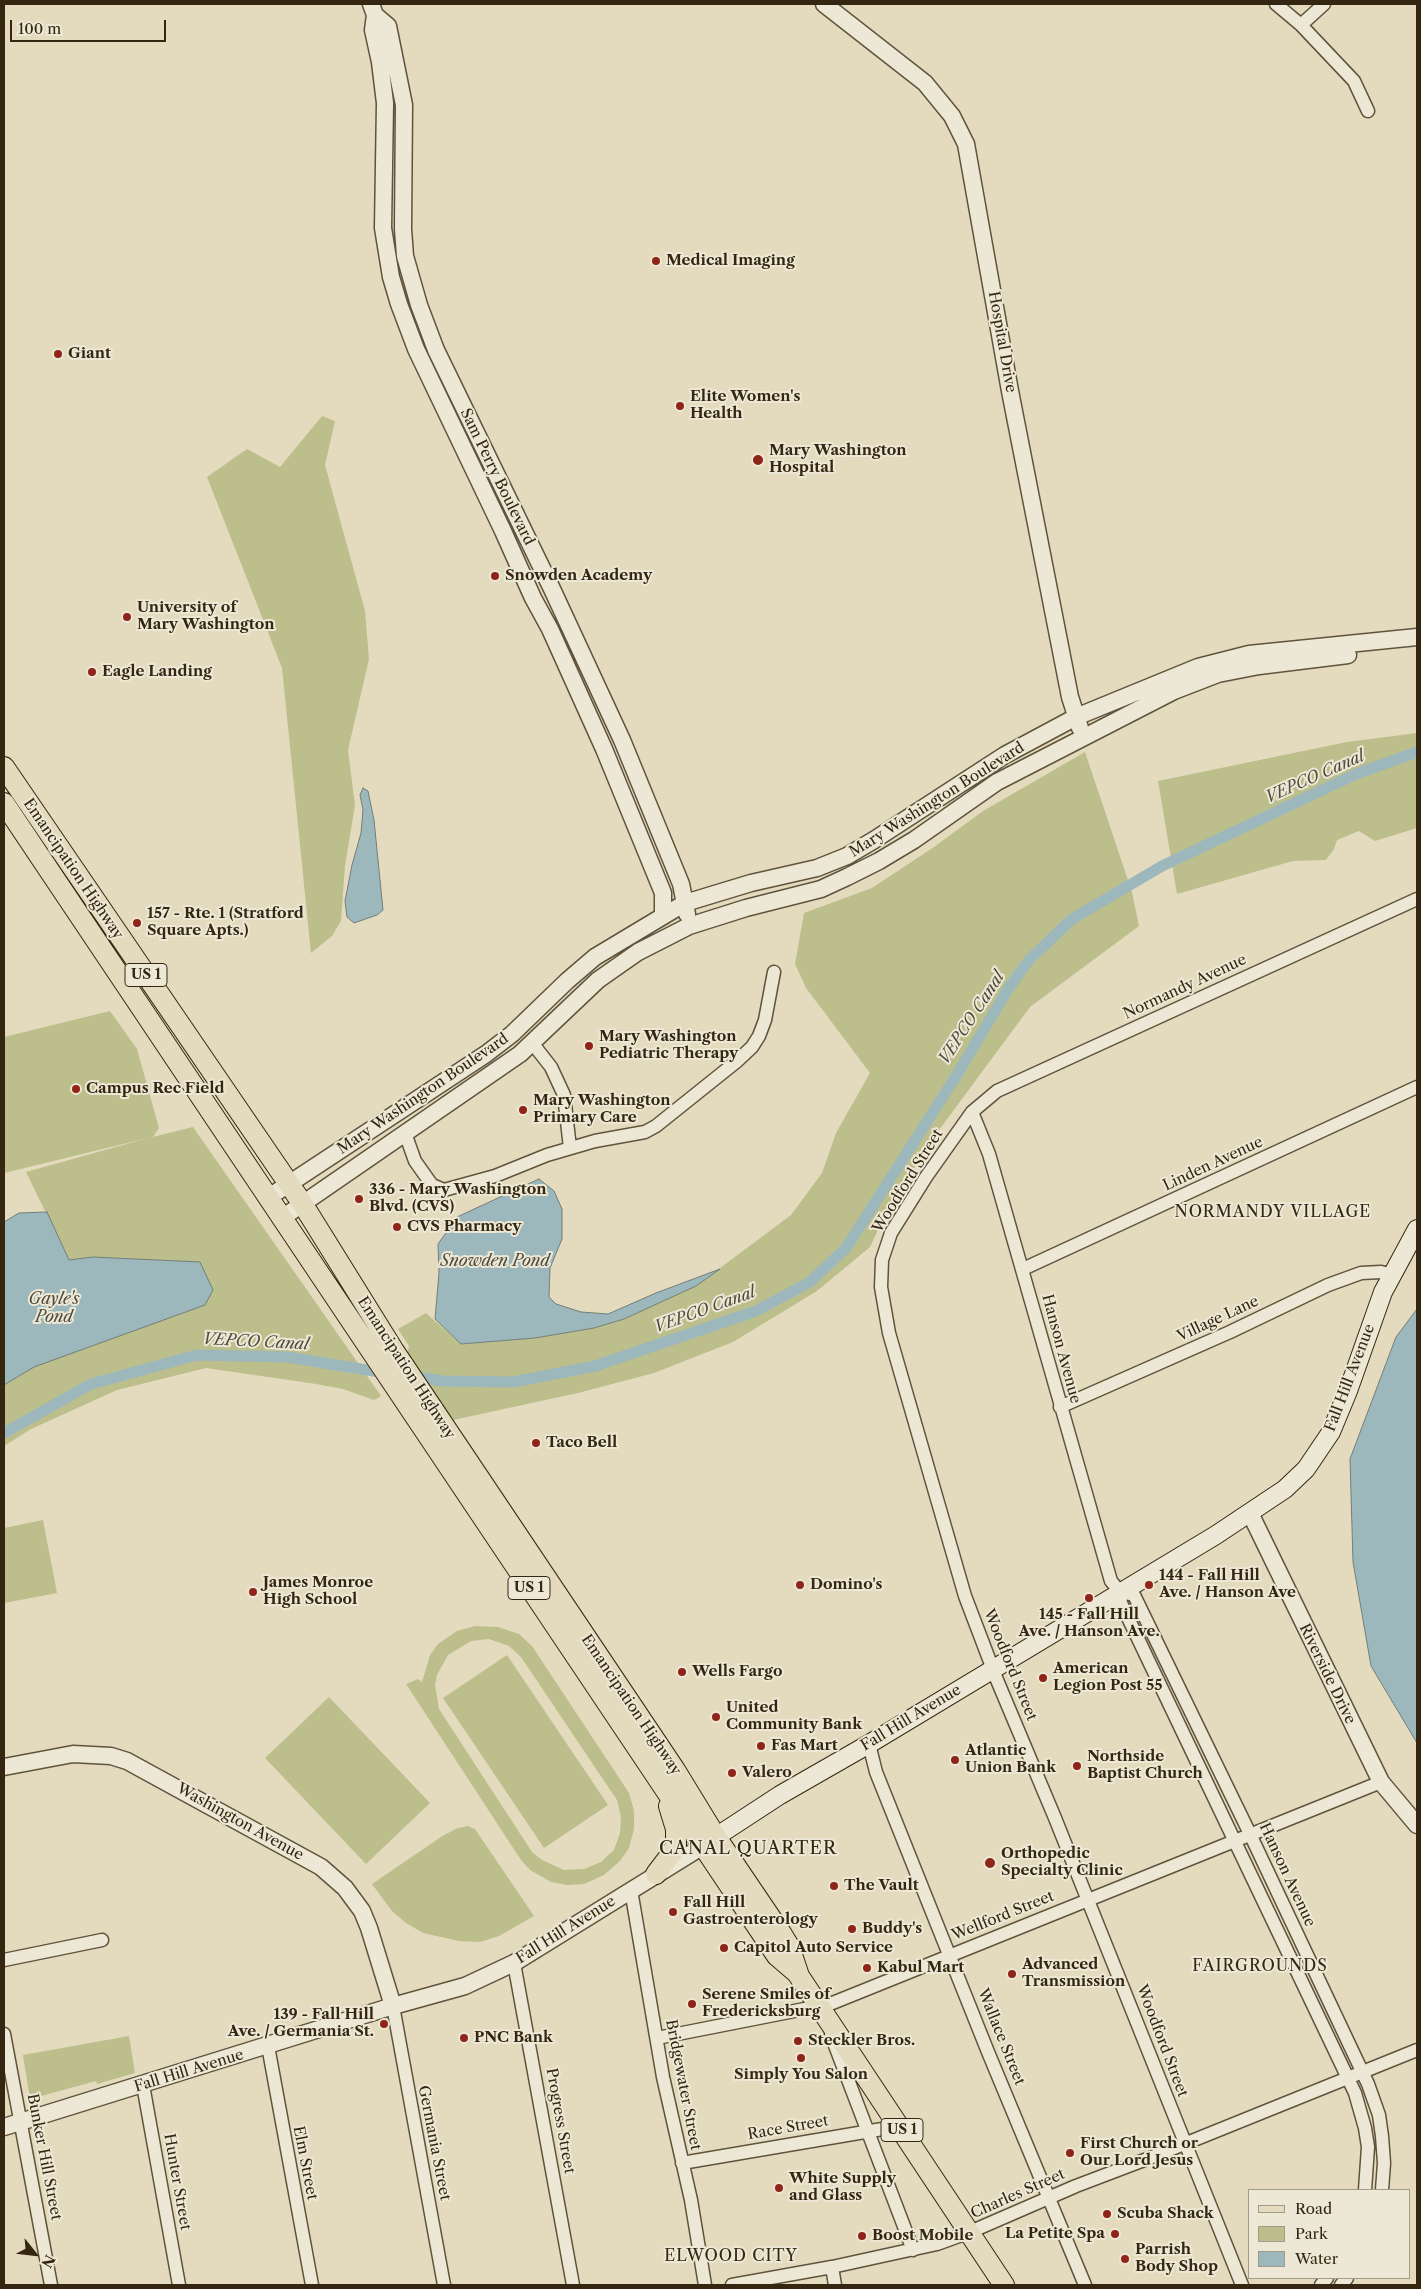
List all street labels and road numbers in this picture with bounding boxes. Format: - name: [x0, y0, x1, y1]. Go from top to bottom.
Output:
- street label: Hospital Drive: [984, 290, 1020, 394]
- street label: Sam Perry Boulevard: [456, 406, 538, 548]
- street label: Mary Washington Boulevard: [846, 739, 1028, 861]
- street label: Emancipation Highway: [19, 795, 127, 943]
- street label: Normandy Avenue: [1121, 951, 1249, 1023]
- road number: US 1: [125, 964, 167, 986]
- street label: Mary Washington Boulevard: [334, 1030, 512, 1158]
- street label: Woodford Street: [869, 1126, 947, 1236]
- street label: Linden Avenue: [1160, 1133, 1266, 1195]
- street label: Hanson Avenue: [1038, 1292, 1084, 1406]
- street label: Village Lane: [1174, 1292, 1262, 1346]
- street label: Emancipation Highway: [353, 1294, 459, 1442]
- street label: Fall Hill Avenue: [1321, 1322, 1379, 1434]
- road number: US 1: [508, 1576, 550, 1600]
- street label: Woodford Street: [979, 1607, 1041, 1723]
- street label: Riverside Drive: [1295, 1621, 1359, 1727]
- street label: Emancipation Highway: [577, 1631, 685, 1779]
- street label: Fall Hill Avenue: [858, 1681, 964, 1755]
- street label: Washington Avenue: [174, 1780, 306, 1864]
- street label: Hanson Avenue: [1255, 1820, 1319, 1930]
- street label: Wellford Street: [949, 1887, 1057, 1945]
- street label: Fall Hill Avenue: [513, 1892, 619, 1968]
- street label: Woodford Street: [1132, 1982, 1192, 2100]
- street label: Wallace Street: [973, 1986, 1029, 2088]
- street label: Bridgewater Street: [661, 2018, 705, 2152]
- street label: Fall Hill Avenue: [132, 2046, 246, 2096]
- street label: Progress Street: [542, 2067, 578, 2175]
- street label: Germania Street: [414, 2084, 454, 2202]
- street label: Bunker Hill Street: [23, 2092, 65, 2222]
- street label: Race Street: [746, 2112, 830, 2144]
- road number: US 1: [881, 2118, 923, 2142]
- street label: Elm Street: [289, 2124, 321, 2202]
- street label: Hunter Street: [160, 2132, 194, 2232]
- street label: Charles Street: [968, 2165, 1068, 2223]

